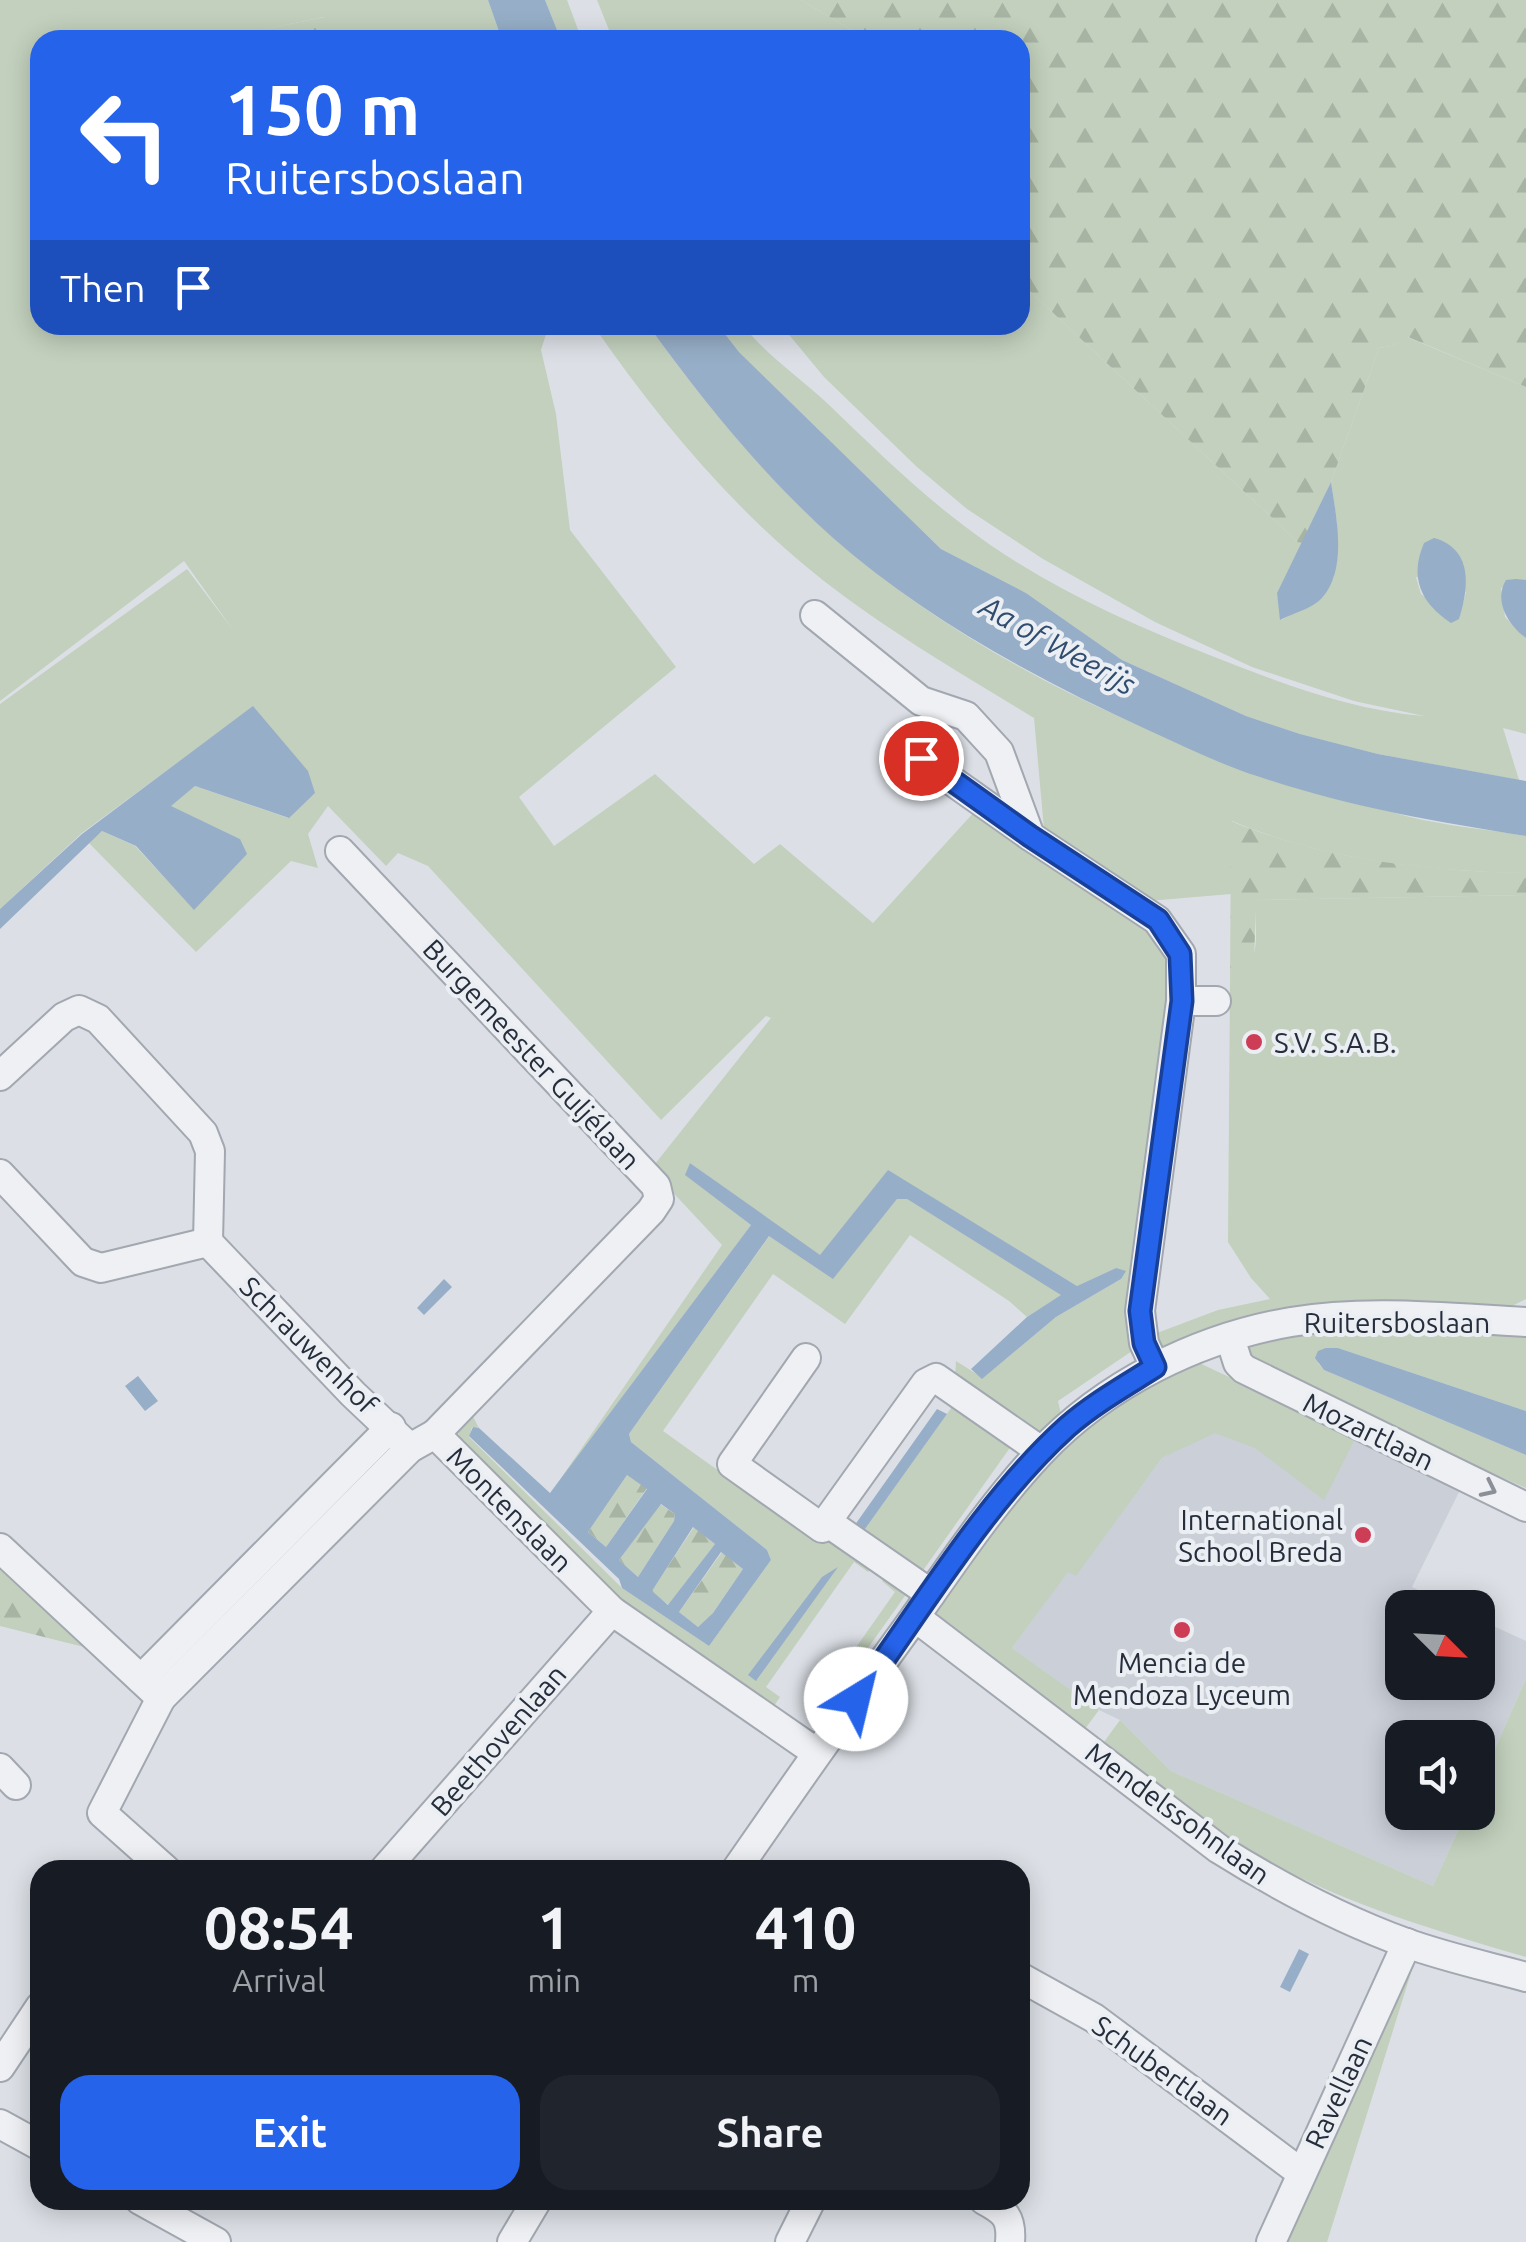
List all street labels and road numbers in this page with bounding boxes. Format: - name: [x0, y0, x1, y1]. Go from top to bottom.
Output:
- street label: Burgemeester Guljélaan: [417, 933, 647, 1175]
- street label: Schrauwenhof: [234, 1270, 384, 1420]
- street label: Ruitersboslaan: [1304, 1307, 1490, 1338]
- street label: Mozartlaan: [1299, 1386, 1439, 1476]
- street label: Montenslaan: [441, 1440, 579, 1578]
- street label: Beethovenlaan: [424, 1658, 572, 1822]
- street label: Mendelssohnlaan: [1080, 1736, 1276, 1890]
- street label: Schubertlaan: [1087, 2009, 1239, 2131]
- street label: Ravellaan: [1299, 2031, 1377, 2153]

